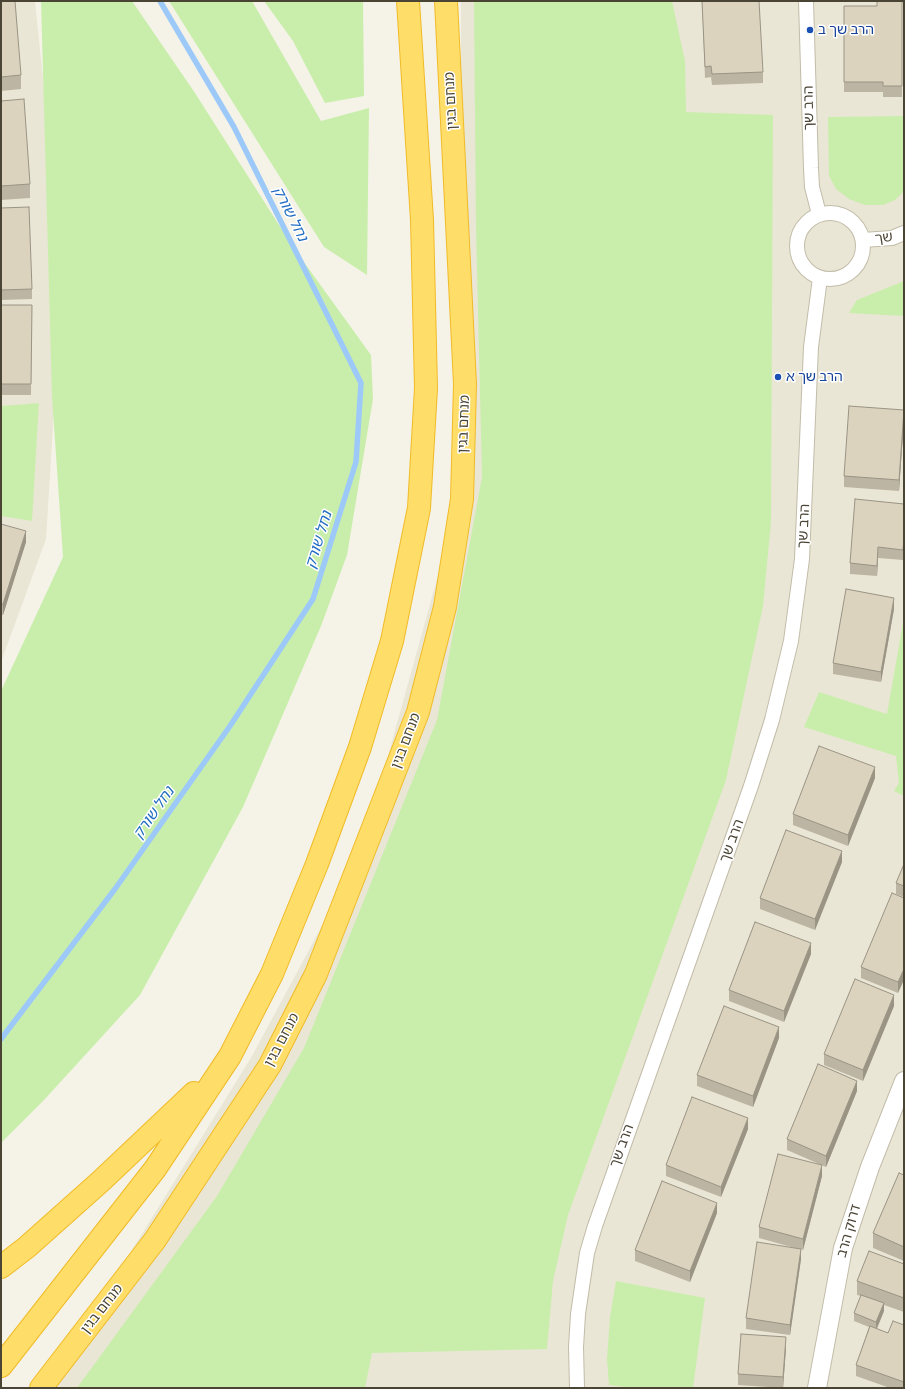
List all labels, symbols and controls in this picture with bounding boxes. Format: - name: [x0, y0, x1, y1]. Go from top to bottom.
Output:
- place label: הרב שך ב: [818, 22, 874, 38]
- marker: הרב שך ב: [805, 25, 815, 35]
- street label: מנחם בגין: [441, 71, 461, 131]
- street label: הרב שך: [800, 85, 818, 131]
- water label: נחל שורק: [269, 184, 311, 244]
- street label: שך: [874, 228, 894, 248]
- place label: הרב שך א: [786, 369, 843, 385]
- marker: הרב שך א: [773, 372, 783, 382]
- street label: מנחם בגין: [455, 395, 473, 453]
- street label: הרב שך: [794, 503, 814, 549]
- water label: נחל שורק: [302, 509, 336, 571]
- street label: מנחם בגין: [388, 711, 424, 771]
- water label: נחל שורק: [130, 784, 178, 842]
- street label: הרב שך: [716, 817, 748, 865]
- street label: מנחם בגין: [261, 1010, 303, 1070]
- street label: הרב שך: [606, 1122, 638, 1170]
- street label: דרוק הרב: [833, 1203, 865, 1259]
- street label: מנחם בגין: [77, 1281, 127, 1337]

